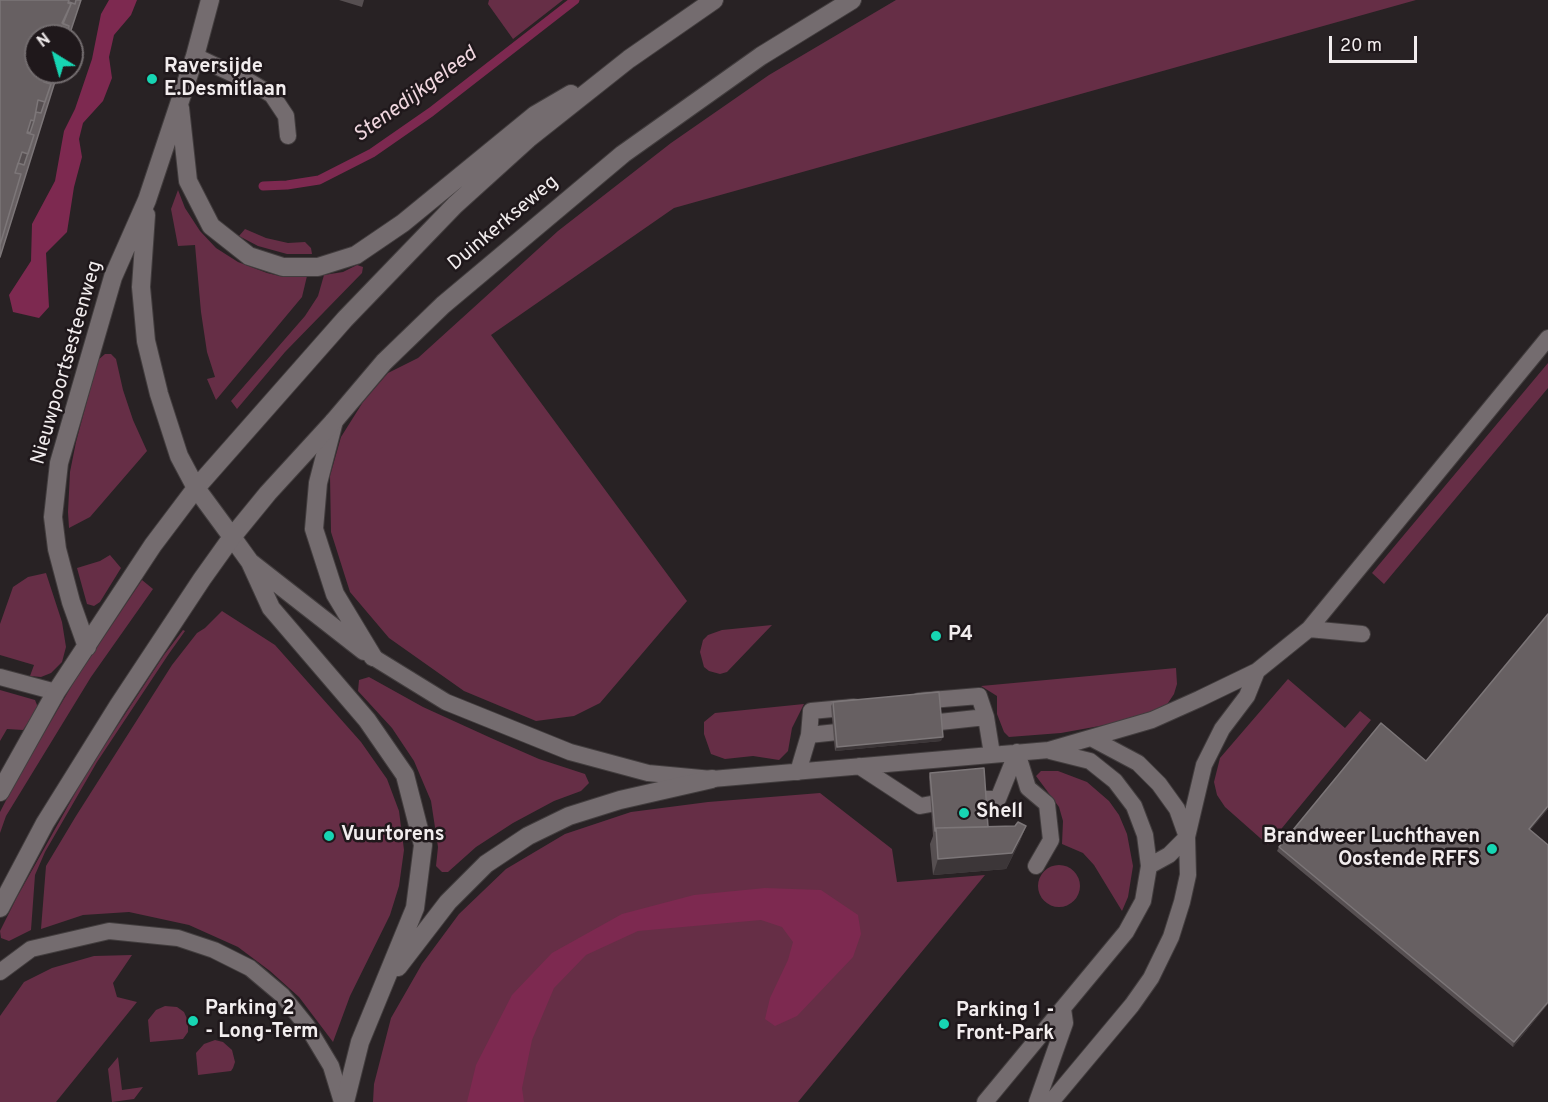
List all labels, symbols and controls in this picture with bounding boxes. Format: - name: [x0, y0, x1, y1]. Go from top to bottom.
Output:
- north arrow: [24, 24, 84, 84]
- scale bar: [1332, 24, 1420, 62]
- text: N: [34, 30, 55, 53]
- text: 20 m: [1340, 35, 1382, 58]
- water label: Stenedijkgeleed: [349, 43, 483, 149]
- place label: Raversijde E.Desmitlaan: [164, 56, 287, 103]
- marker: Raversijde E.Desmitlaan: [145, 72, 159, 86]
- street label: Duinkerkseweg: [444, 171, 564, 277]
- street label: Nieuwpoortsesteenweg: [27, 258, 109, 468]
- place label: P4: [948, 624, 973, 648]
- marker: P4: [929, 629, 943, 643]
- place label: Shell: [976, 801, 1023, 825]
- marker: Shell: [957, 806, 971, 820]
- place label: Vuurtorens: [341, 824, 445, 848]
- place label: Brandweer Luchthaven Oostende RFFS: [1263, 826, 1480, 873]
- marker: Vuurtorens: [322, 829, 336, 843]
- marker: Brandweer Luchthaven Oostende RFFS: [1485, 842, 1499, 856]
- place label: Parking 2 - Long-Term: [205, 998, 319, 1045]
- place label: Parking 1 - Front-Park: [956, 1000, 1055, 1047]
- marker: Parking 2 - Long-Term: [186, 1014, 200, 1028]
- marker: Parking 1 - Front-Park: [937, 1017, 951, 1031]

